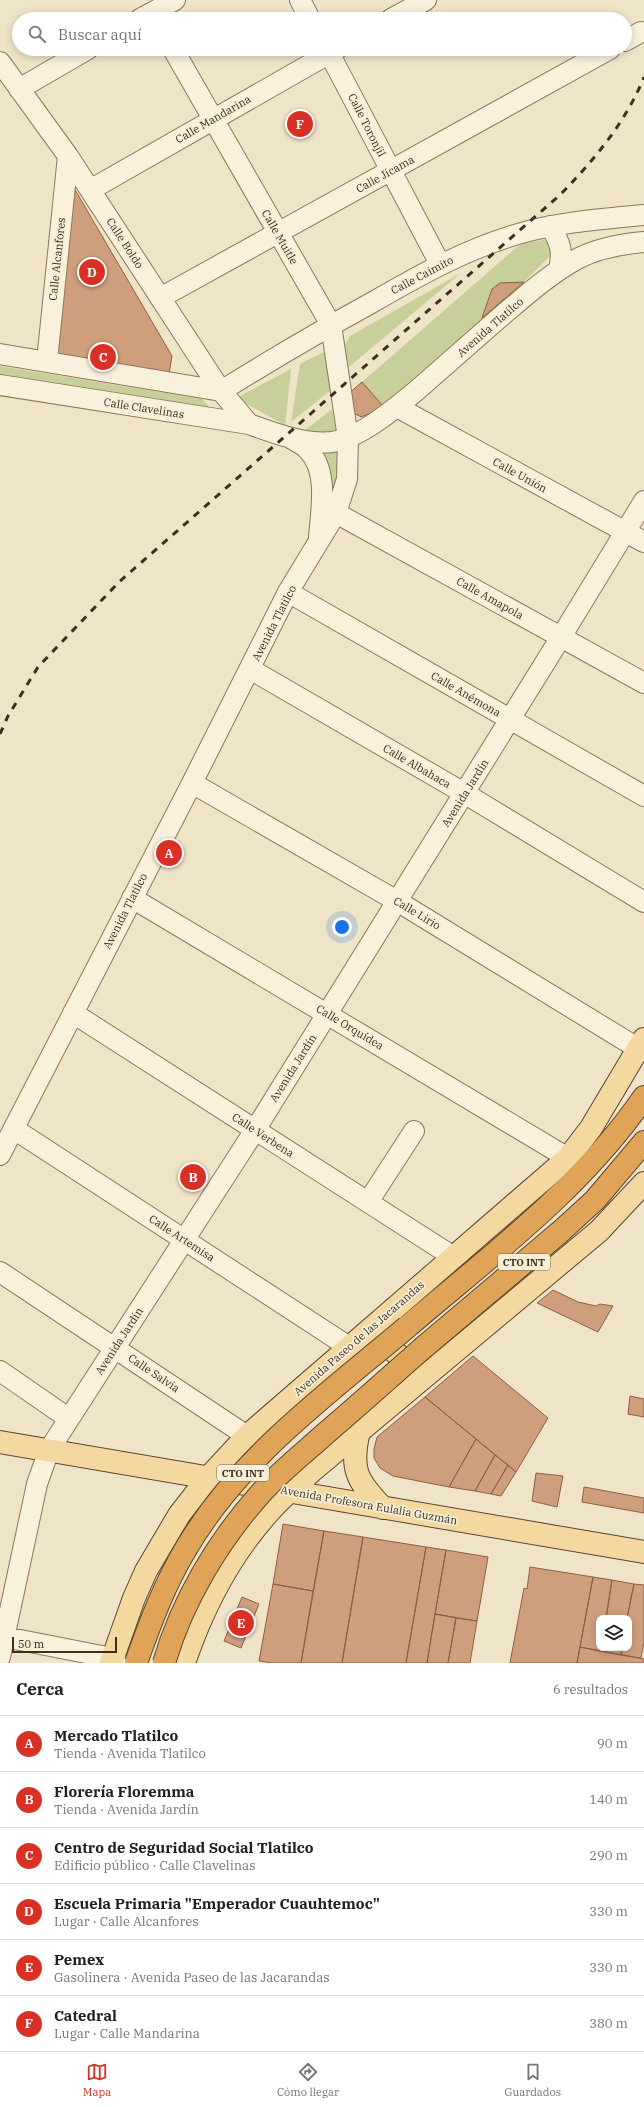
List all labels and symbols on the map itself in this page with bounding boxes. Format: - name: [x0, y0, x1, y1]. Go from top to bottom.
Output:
- street label: Calle Toronjil: [345, 91, 389, 159]
- street label: Calle Mandarina: [173, 92, 253, 146]
- pin: F: [287, 109, 313, 139]
- street label: Calle Jícama: [353, 152, 417, 196]
- street label: Calle Muitle: [259, 207, 301, 267]
- street label: Calle Boldo: [103, 215, 147, 271]
- street label: Calle Alcanfores: [46, 217, 68, 301]
- street label: Calle Caimito: [388, 253, 456, 297]
- pin: D: [79, 257, 105, 287]
- street label: Avenida Tlatilco: [454, 294, 526, 360]
- pin: C: [90, 342, 116, 372]
- street label: Calle Clavelinas: [103, 395, 185, 421]
- street label: Calle Unión: [490, 454, 550, 496]
- street label: Calle Amapola: [454, 574, 526, 622]
- street label: Avenida Tlatilco: [249, 583, 299, 663]
- street label: Calle Anémona: [429, 668, 503, 720]
- street label: Calle Albahaca: [381, 741, 453, 791]
- street label: Avenida Jardín: [438, 756, 492, 830]
- pin: A: [156, 838, 182, 868]
- street label: Avenida Tlatilco: [100, 871, 150, 951]
- street label: Calle Lirio: [391, 893, 443, 933]
- your location: [332, 917, 352, 937]
- street label: Calle Orquídea: [314, 1001, 386, 1053]
- street label: Avenida Jardín: [266, 1031, 320, 1105]
- street label: Calle Verbena: [229, 1110, 297, 1160]
- pin: B: [180, 1162, 206, 1192]
- street label: Calle Artemisa: [146, 1212, 218, 1264]
- road number: CTO INT: [498, 1254, 550, 1270]
- street label: Avenida Paseo de las Jacarandas: [291, 1277, 427, 1399]
- street label: Avenida Jardín: [92, 1305, 146, 1377]
- street label: Calle Salvia: [126, 1351, 182, 1395]
- road number: CTO INT: [217, 1465, 269, 1481]
- street label: Avenida Profesora Eulalia Guzmán: [279, 1483, 459, 1527]
- pin: E: [228, 1608, 254, 1638]
- scale bar: [12, 1635, 117, 1654]

